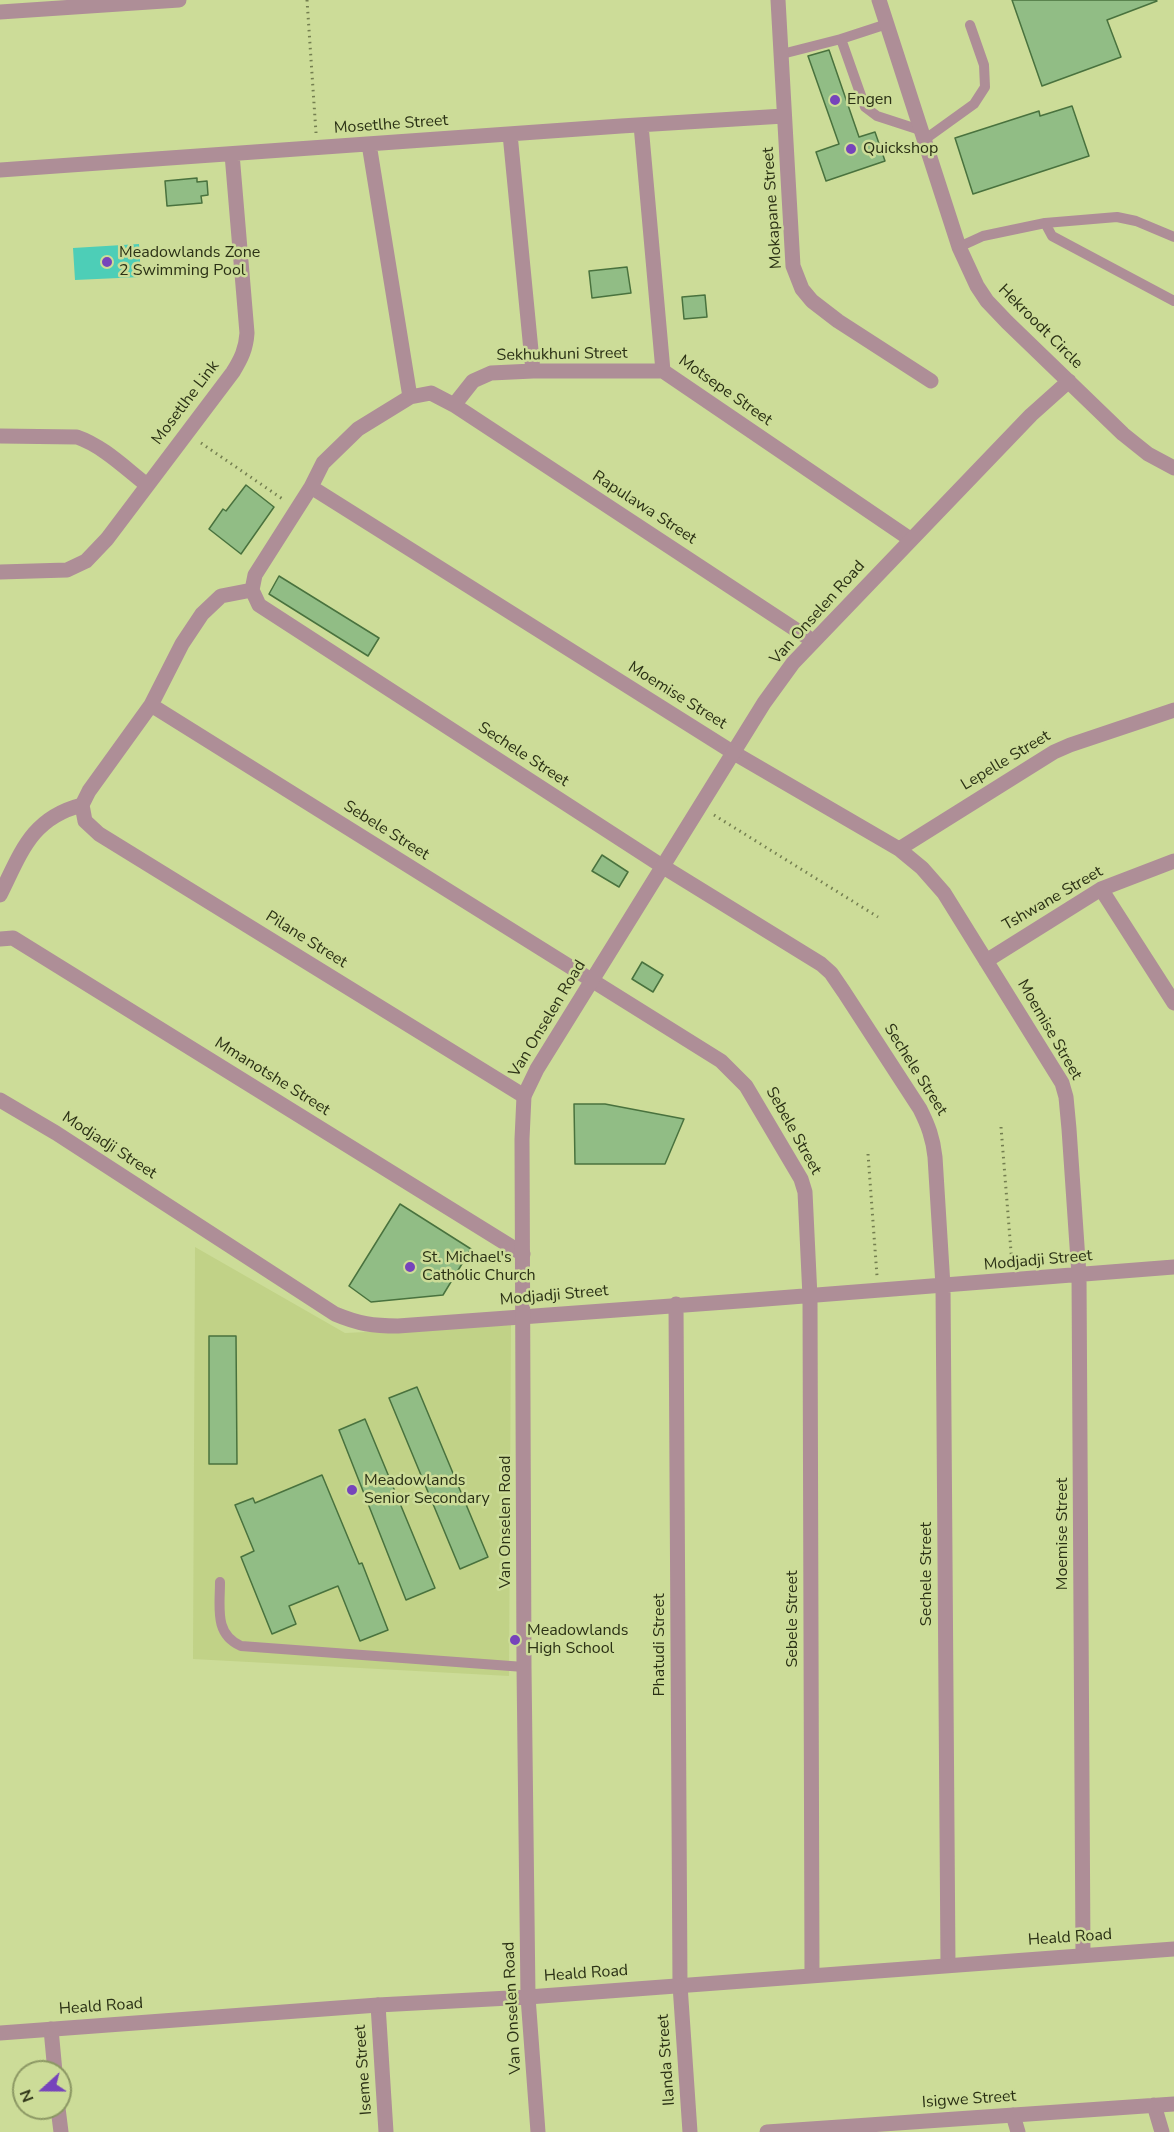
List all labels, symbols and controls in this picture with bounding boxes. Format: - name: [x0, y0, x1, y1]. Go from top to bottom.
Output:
- place label: Engen: [847, 90, 892, 110]
- marker: Engen: [828, 93, 842, 107]
- street label: Mosetlhe Street: [333, 111, 449, 139]
- place label: Quickshop: [863, 139, 938, 159]
- marker: Quickshop: [844, 142, 858, 156]
- street label: Mokapane Street: [759, 146, 787, 270]
- place label: Meadowlands Zone 2 Swimming Pool: [119, 243, 260, 281]
- marker: Meadowlands Zone 2 Swimming Pool: [100, 255, 114, 269]
- street label: Hekroodt Circle: [994, 281, 1086, 373]
- street label: Sekhukhuni Street: [496, 344, 628, 366]
- street label: Motsepe Street: [674, 352, 776, 430]
- street label: Mosetlhe Link: [148, 357, 224, 449]
- street label: Rapulawa Street: [588, 467, 700, 549]
- street label: Van Onselen Road: [766, 557, 870, 669]
- street label: Moemise Street: [624, 658, 730, 734]
- street label: Sechele Street: [474, 719, 572, 791]
- street label: Lepelle Street: [958, 727, 1054, 795]
- street label: Sebele Street: [340, 797, 432, 865]
- street label: Tshwane Street: [1000, 863, 1106, 935]
- street label: Pilane Street: [262, 907, 350, 973]
- street label: Van Onselen Road: [506, 957, 590, 1081]
- street label: Moemise Street: [1013, 976, 1085, 1084]
- street label: Sechele Street: [879, 1021, 951, 1119]
- street label: Mmanotshe Street: [211, 1034, 333, 1120]
- street label: Sebele Street: [761, 1084, 825, 1178]
- street label: Modjadji Street: [58, 1108, 160, 1184]
- street label: Modjadji Street: [983, 1247, 1093, 1275]
- place label: St. Michael's Catholic Church: [422, 1248, 535, 1286]
- marker: St. Michael's Catholic Church: [403, 1260, 417, 1274]
- street label: Modjadji Street: [499, 1282, 609, 1310]
- street label: Van Onselen Road: [496, 1456, 516, 1588]
- place label: Meadowlands Senior Secondary: [364, 1471, 490, 1509]
- street label: Moemise Street: [1053, 1478, 1073, 1590]
- marker: Meadowlands Senior Secondary: [345, 1483, 359, 1497]
- street label: Sechele Street: [917, 1522, 937, 1626]
- street label: Sebele Street: [783, 1570, 803, 1668]
- street label: Phatudi Street: [650, 1593, 670, 1697]
- place label: Meadowlands High School: [527, 1621, 629, 1659]
- marker: Meadowlands High School: [508, 1633, 522, 1647]
- street label: Heald Road: [1027, 1925, 1113, 1951]
- street label: Van Onselen Road: [500, 1941, 526, 2075]
- street label: Heald Road: [543, 1961, 629, 1987]
- street label: Heald Road: [58, 1994, 144, 2020]
- street label: Ilanda Street: [654, 2013, 680, 2107]
- street label: Iseme Street: [351, 2024, 377, 2116]
- north arrow: [12, 2060, 72, 2120]
- text: N: [15, 2086, 39, 2105]
- street label: Isigwe Street: [921, 2087, 1017, 2113]

